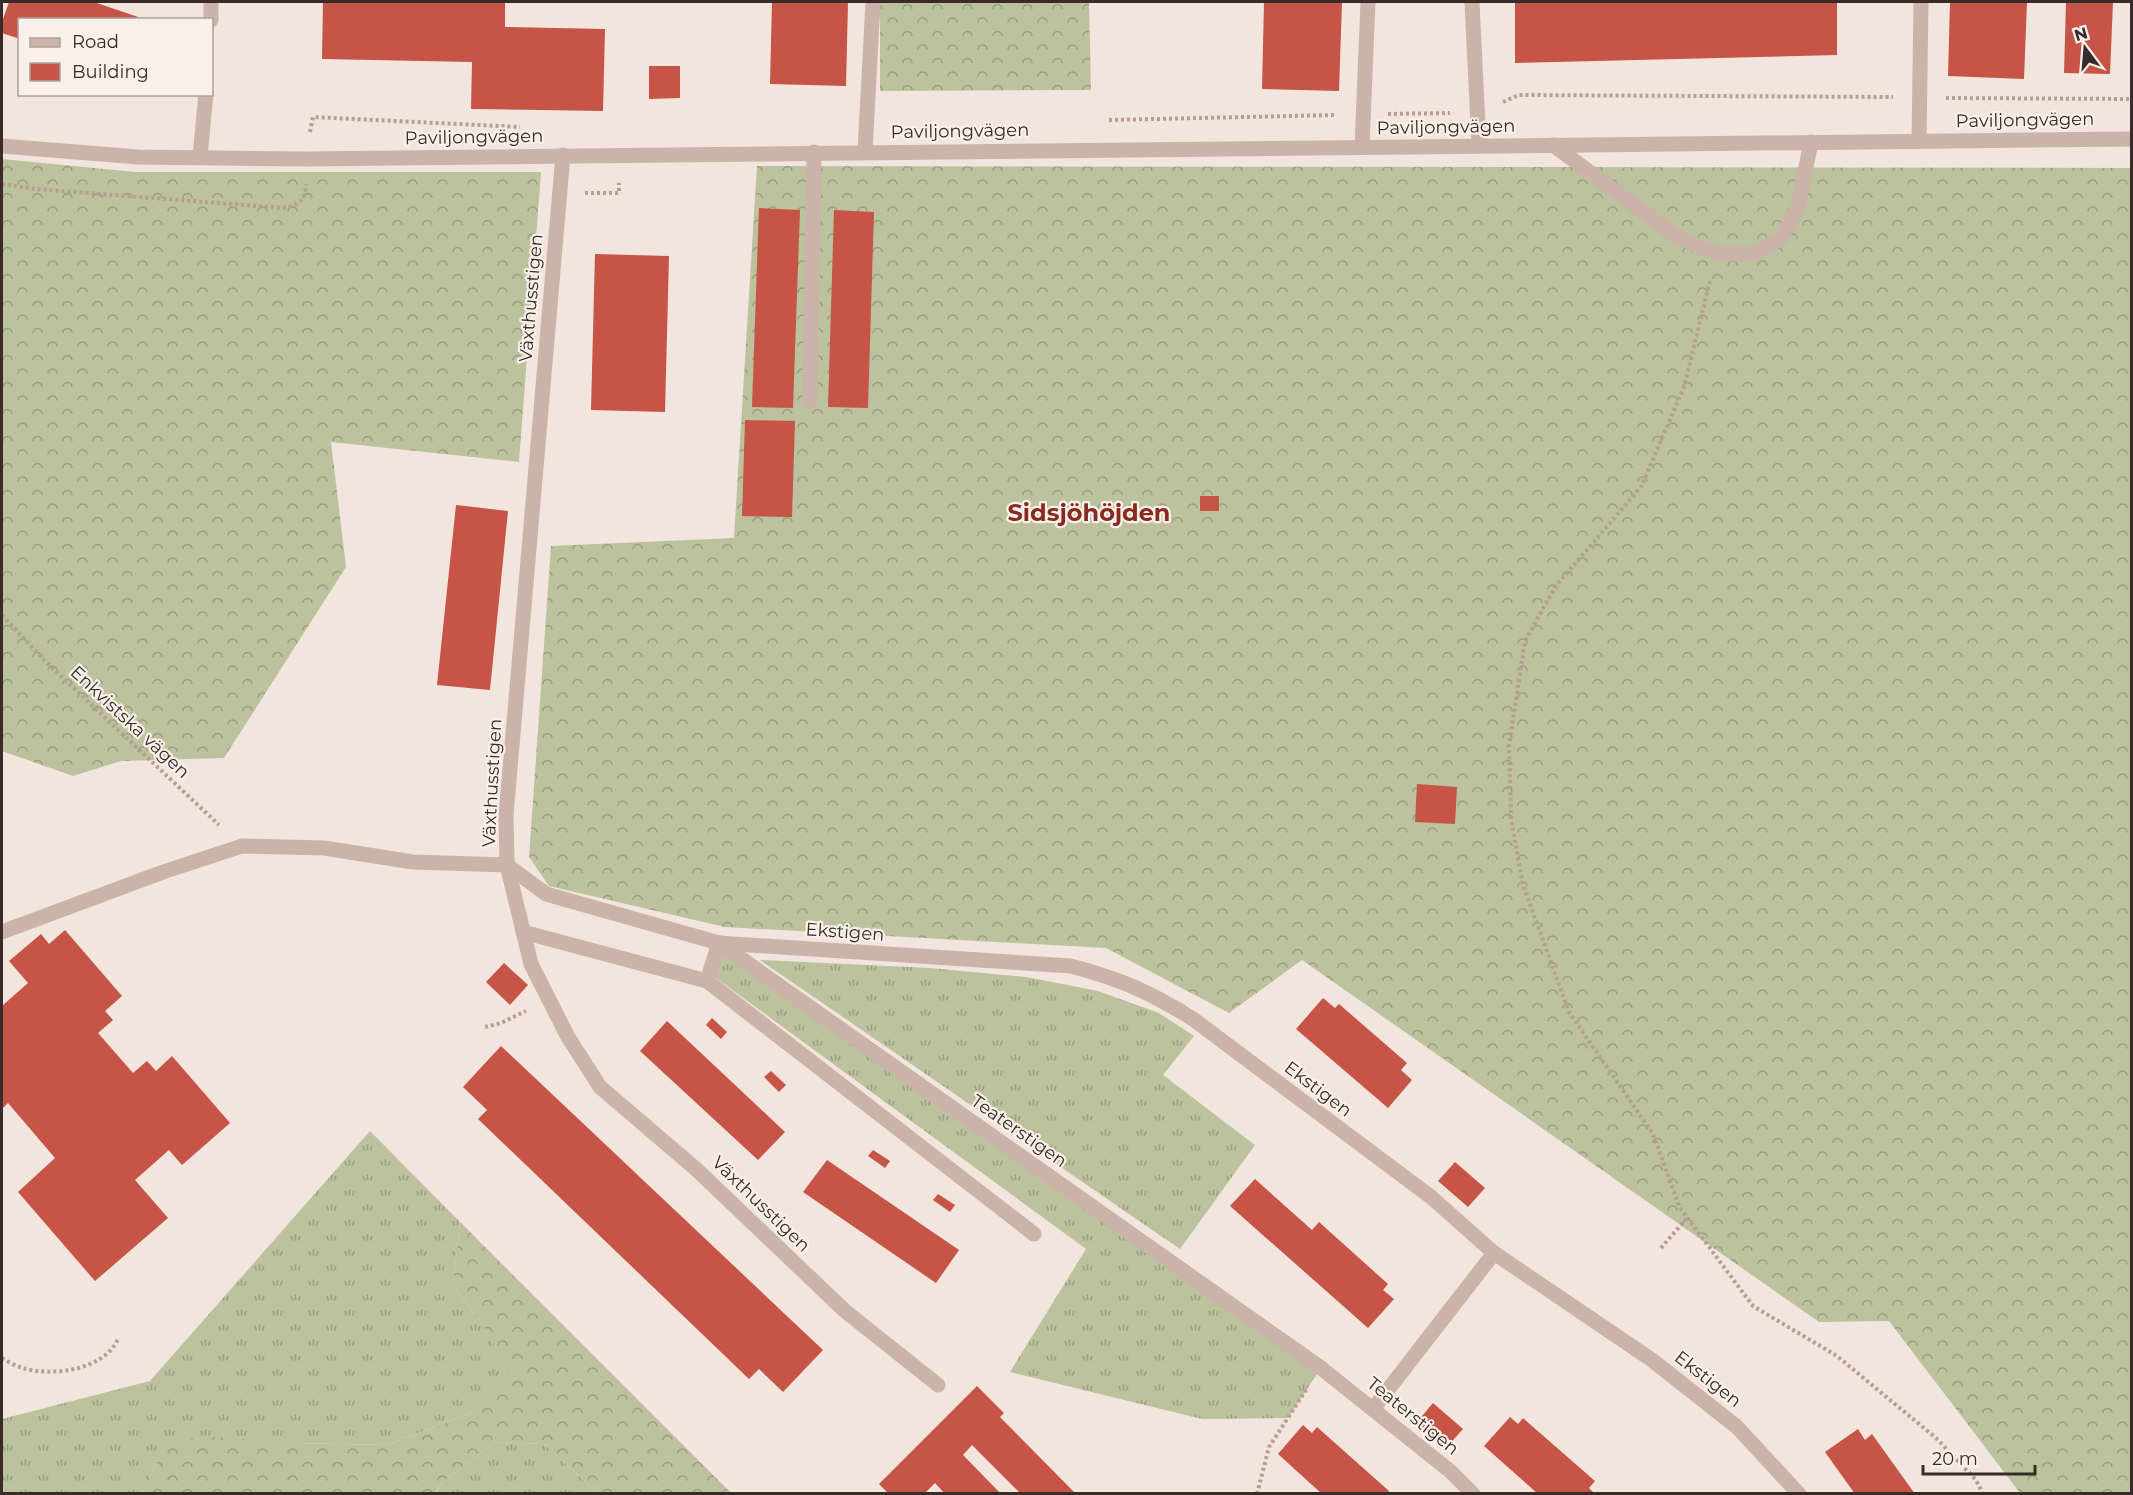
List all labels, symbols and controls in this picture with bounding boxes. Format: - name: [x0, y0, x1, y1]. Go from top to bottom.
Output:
- legend: [18, 18, 213, 96]
- north arrow: [2055, 18, 2115, 78]
- text: N: [2072, 23, 2090, 45]
- text: Road: [72, 31, 119, 53]
- text: Building: [72, 61, 149, 83]
- street label: Paviljongvägen: [1955, 108, 2095, 132]
- street label: Paviljongvägen: [1376, 115, 1516, 139]
- street label: Paviljongvägen: [890, 119, 1030, 143]
- street label: Paviljongvägen: [404, 125, 544, 149]
- street label: Växthusstigen: [514, 233, 548, 363]
- district label: Sidsjöhöjden: [1008, 498, 1170, 527]
- street label: Enkvistska vägen: [66, 661, 194, 783]
- street label: Växthusstigen: [478, 718, 506, 848]
- street label: Ekstigen: [805, 918, 885, 946]
- street label: Ekstigen: [1280, 1056, 1356, 1122]
- street label: Teaterstigen: [967, 1090, 1071, 1172]
- street label: Växthusstigen: [707, 1151, 815, 1257]
- street label: Ekstigen: [1670, 1346, 1746, 1412]
- street label: Teaterstigen: [1363, 1372, 1463, 1460]
- scale bar: [1923, 1438, 2036, 1476]
- text: 20 m: [1932, 1448, 1978, 1470]

